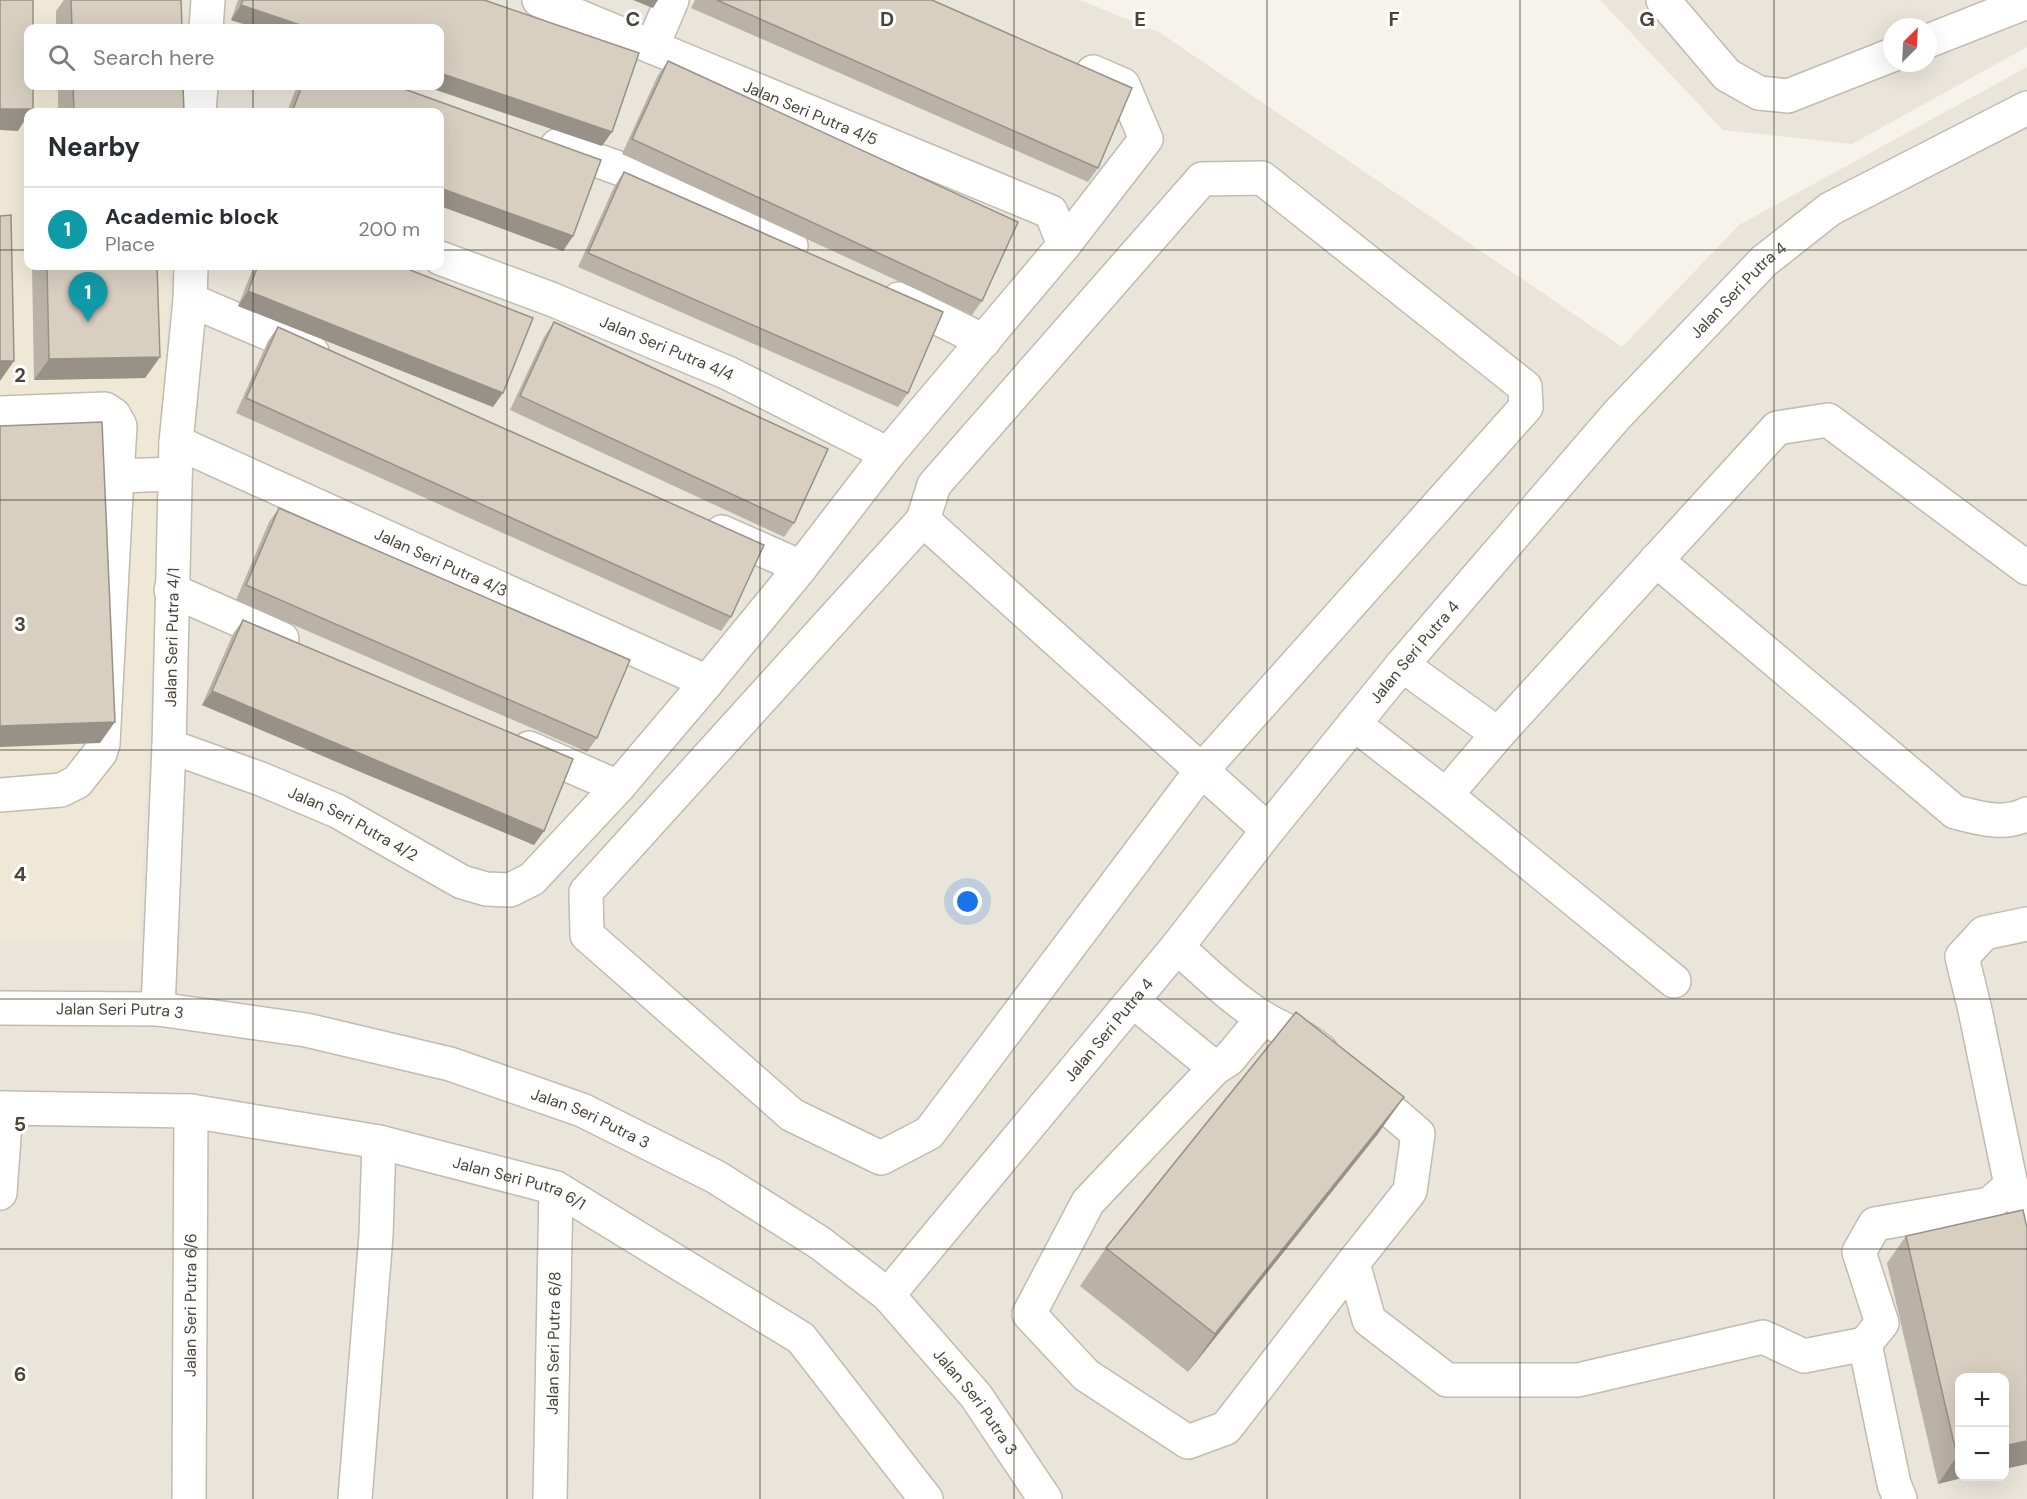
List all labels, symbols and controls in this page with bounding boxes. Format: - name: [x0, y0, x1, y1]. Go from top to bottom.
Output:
- text: C: [626, 6, 640, 32]
- text: D: [880, 6, 894, 32]
- text: E: [1134, 6, 1146, 32]
- text: F: [1388, 6, 1400, 32]
- text: G: [1639, 6, 1655, 32]
- north arrow: [1883, 18, 1937, 72]
- search box: [24, 24, 444, 90]
- icon: search: [45, 41, 78, 74]
- text: Search here: [93, 43, 214, 72]
- street label: Jalan Seri Putra 4/5: [740, 76, 881, 150]
- text: Nearby: [48, 130, 140, 164]
- text: Academic block: [105, 202, 279, 231]
- text: 1: [64, 216, 71, 242]
- text: 200 m: [358, 216, 420, 242]
- text: Place: [105, 231, 155, 257]
- street label: Jalan Seri Putra 4: [1686, 237, 1791, 343]
- pin: 1: [68, 272, 107, 322]
- street label: Jalan Seri Putra 4/4: [597, 311, 738, 385]
- text: 2: [14, 362, 26, 388]
- street label: Jalan Seri Putra 4/3: [371, 523, 511, 601]
- street label: Jalan Seri Putra 4/1: [160, 567, 184, 707]
- street label: Jalan Seri Putra 4: [1365, 596, 1464, 708]
- text: 3: [14, 611, 26, 637]
- street label: Jalan Seri Putra 4/2: [285, 782, 422, 866]
- text: 4: [14, 861, 27, 887]
- your location: [953, 887, 982, 916]
- street label: Jalan Seri Putra 4: [1060, 974, 1158, 1086]
- street label: Jalan Seri Putra 3: [56, 998, 185, 1024]
- street label: Jalan Seri Putra 3: [528, 1083, 653, 1153]
- text: 5: [14, 1111, 26, 1137]
- street label: Jalan Seri Putra 6/1: [451, 1152, 590, 1215]
- street label: Jalan Seri Putra 6/6: [180, 1233, 201, 1377]
- street label: Jalan Seri Putra 6/8: [542, 1271, 565, 1415]
- street label: Jalan Seri Putra 3: [928, 1344, 1022, 1459]
- text: 6: [14, 1361, 26, 1387]
- map controls: [1955, 1373, 2009, 1481]
- button: +: [1955, 1373, 2009, 1427]
- button: −: [1955, 1427, 2009, 1481]

